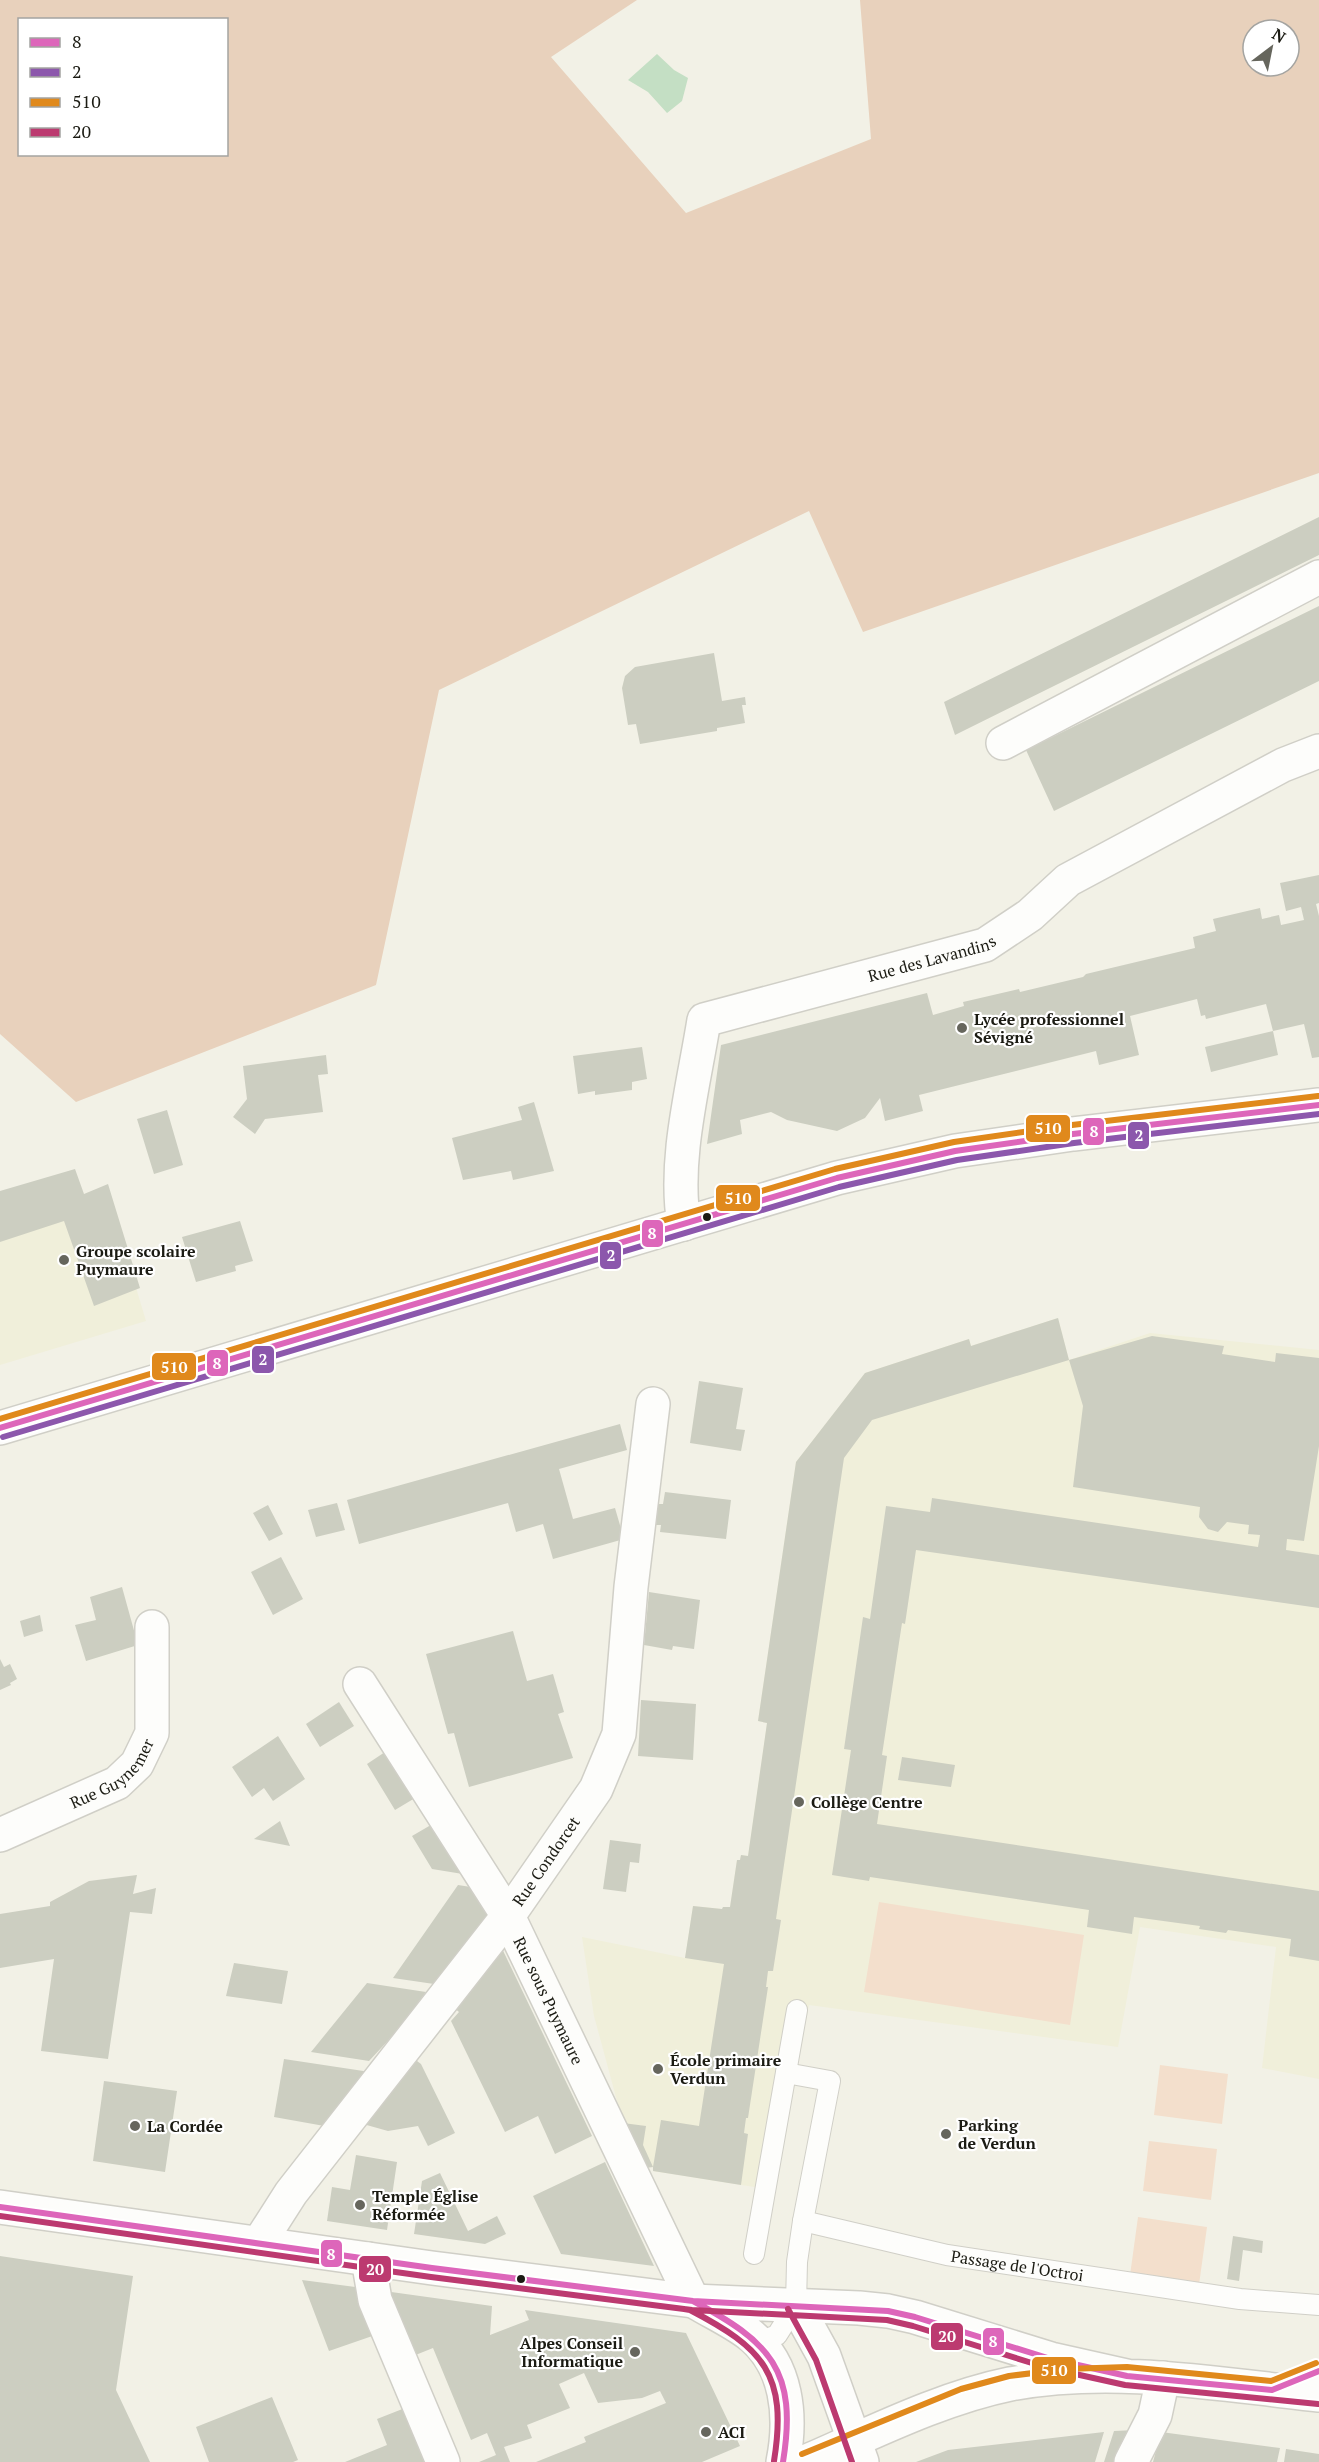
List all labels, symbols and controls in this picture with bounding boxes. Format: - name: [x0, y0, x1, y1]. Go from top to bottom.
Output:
- legend: [18, 18, 228, 156]
- north arrow: [1241, 18, 1301, 78]
- text: N: [1268, 23, 1290, 48]
- text: 8: [72, 29, 82, 53]
- text: 2: [72, 59, 82, 83]
- text: 510: [72, 89, 101, 113]
- text: 20: [72, 119, 91, 143]
- street label: Rue des Lavandins: [865, 930, 1000, 987]
- place label: Lycée professionnel Sévigné: [974, 1008, 1124, 1048]
- marker: Lycée professionnel Sévigné: [955, 1021, 969, 1035]
- line badge: 510: [1025, 1114, 1071, 1143]
- text: 510: [1034, 1117, 1062, 1139]
- line badge: 8: [1082, 1117, 1105, 1146]
- text: 8: [1089, 1120, 1099, 1142]
- line badge: 2: [1127, 1121, 1150, 1150]
- text: 2: [1134, 1124, 1144, 1146]
- line badge: 510: [715, 1184, 761, 1212]
- text: 510: [724, 1187, 752, 1209]
- unlabelled marker: [701, 1211, 713, 1223]
- line badge: 8: [641, 1219, 664, 1248]
- text: 8: [647, 1222, 657, 1244]
- place label: Groupe scolaire Puymaure: [76, 1240, 196, 1280]
- line badge: 2: [599, 1241, 622, 1270]
- text: 2: [606, 1244, 616, 1266]
- marker: Groupe scolaire Puymaure: [57, 1253, 71, 1267]
- line badge: 2: [251, 1345, 275, 1374]
- text: 2: [258, 1348, 268, 1370]
- line badge: 8: [206, 1349, 229, 1377]
- line badge: 510: [151, 1352, 197, 1381]
- text: 8: [212, 1352, 222, 1374]
- text: 510: [160, 1356, 188, 1378]
- street label: Rue Guynemer: [66, 1734, 159, 1814]
- place label: Collège Centre: [811, 1791, 923, 1813]
- marker: Collège Centre: [792, 1795, 806, 1809]
- street label: Rue Condorcet: [507, 1812, 585, 1910]
- street label: Rue sous Puymaure: [509, 1933, 589, 2068]
- place label: École primaire Verdun: [670, 2049, 782, 2089]
- marker: École primaire Verdun: [651, 2062, 665, 2076]
- place label: Parking de Verdun: [958, 2114, 1036, 2154]
- place label: La Cordée: [147, 2115, 223, 2137]
- marker: La Cordée: [128, 2119, 142, 2133]
- marker: Parking de Verdun: [939, 2127, 953, 2141]
- place label: Temple Église Réformée: [372, 2185, 479, 2225]
- marker: Temple Église Réformée: [353, 2198, 367, 2212]
- line badge: 8: [320, 2239, 343, 2268]
- text: 8: [326, 2243, 336, 2265]
- street label: Passage de l'Octroi: [949, 2245, 1085, 2286]
- line badge: 20: [358, 2255, 392, 2283]
- text: 20: [366, 2258, 384, 2280]
- unlabelled marker: [515, 2273, 527, 2285]
- line badge: 20: [930, 2322, 964, 2351]
- text: 20: [938, 2325, 956, 2347]
- line badge: 8: [982, 2327, 1005, 2356]
- text: 8: [988, 2330, 998, 2352]
- place label: Alpes Conseil Informatique: [520, 2332, 623, 2372]
- marker: Alpes Conseil Informatique: [628, 2345, 642, 2359]
- line badge: 510: [1031, 2356, 1077, 2385]
- text: 510: [1040, 2359, 1068, 2381]
- place label: ACI: [718, 2421, 745, 2443]
- marker: ACI: [699, 2425, 713, 2439]

